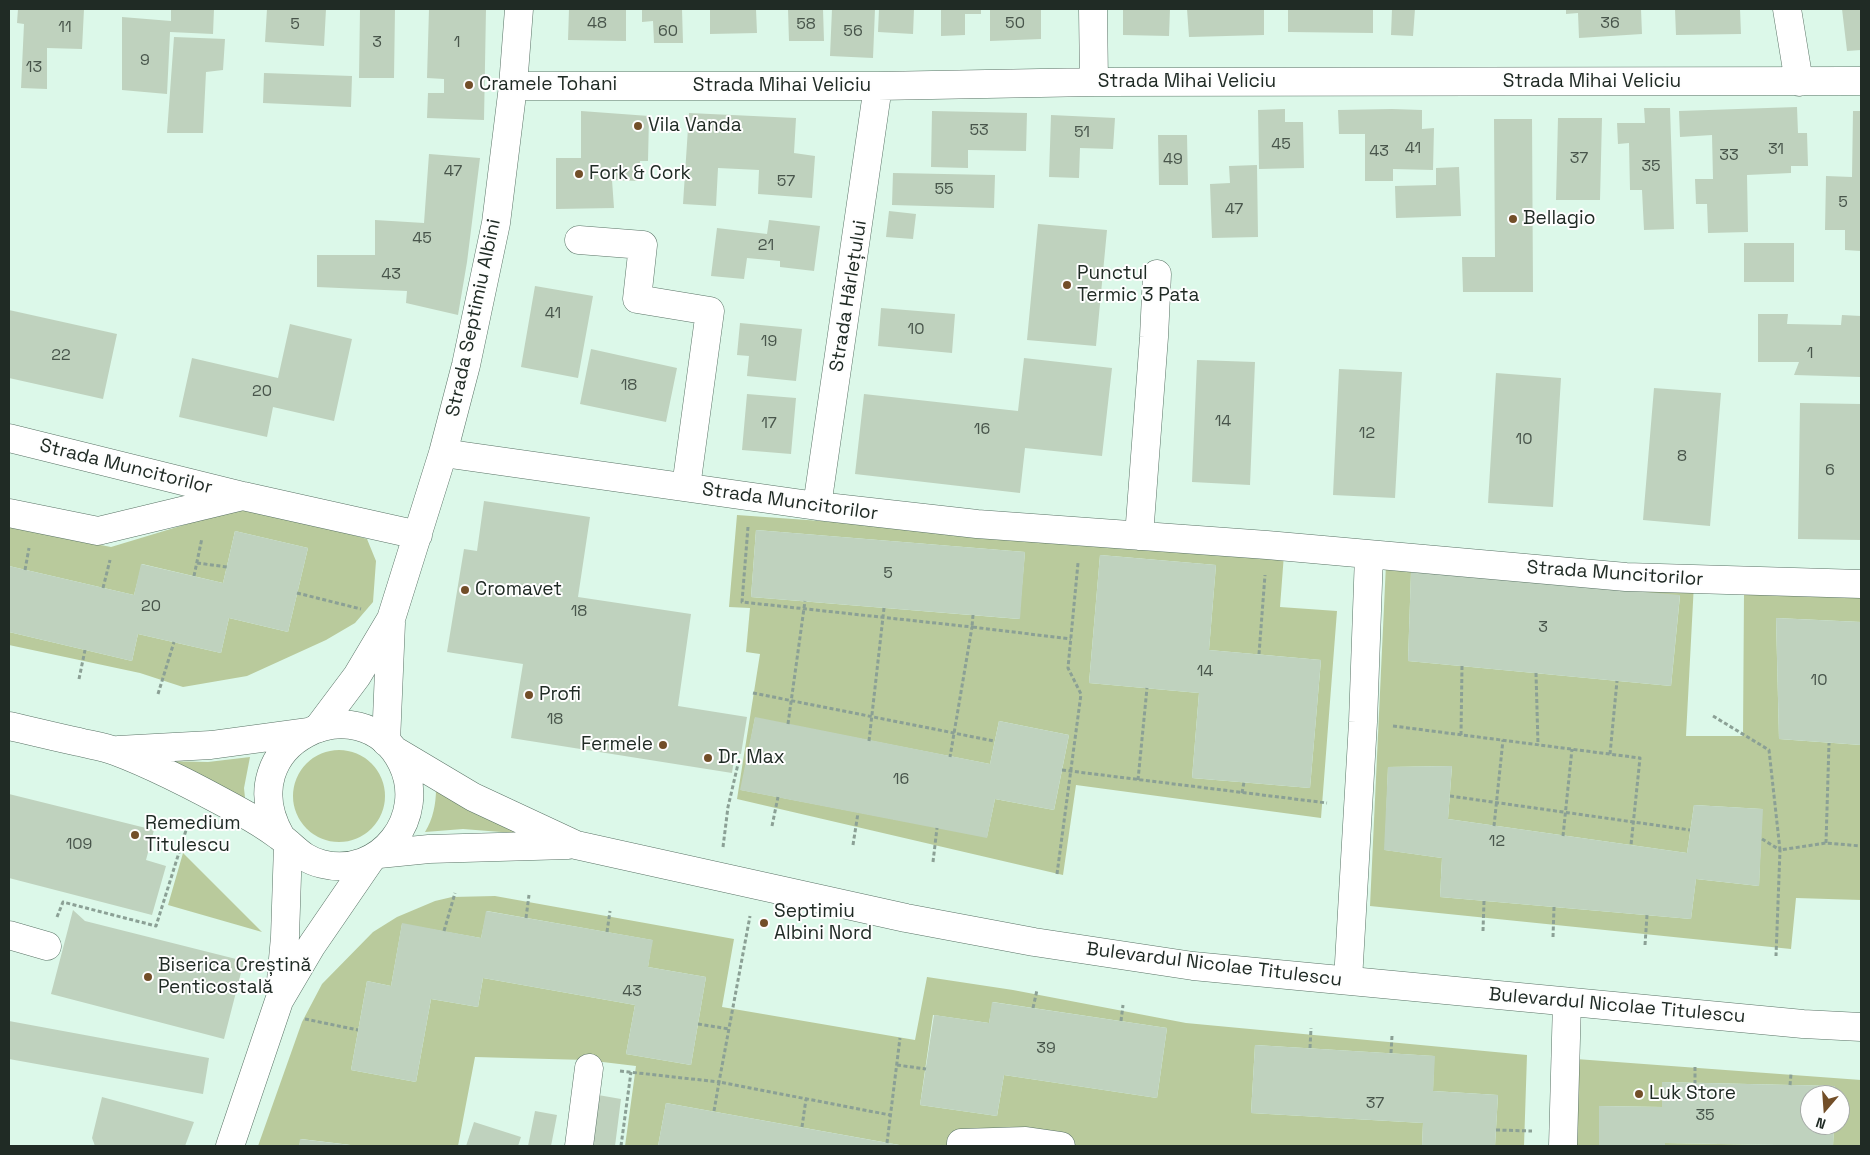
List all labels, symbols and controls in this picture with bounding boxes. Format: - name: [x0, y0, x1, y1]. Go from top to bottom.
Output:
- house number: 48: [587, 14, 607, 34]
- house number: 50: [1005, 14, 1025, 34]
- house number: 36: [1600, 14, 1620, 34]
- house number: 5: [290, 15, 300, 35]
- house number: 58: [796, 15, 816, 35]
- house number: 11: [58, 18, 72, 38]
- house number: 60: [658, 22, 678, 42]
- house number: 56: [843, 22, 863, 42]
- house number: 3: [372, 33, 382, 53]
- house number: 1: [454, 33, 460, 53]
- house number: 9: [140, 51, 150, 71]
- house number: 13: [26, 58, 42, 78]
- street label: Strada Mihai Veliciu: [1098, 71, 1276, 93]
- street label: Strada Mihai Veliciu: [1503, 71, 1681, 93]
- place label: Cramele Tohani: [479, 74, 617, 96]
- street label: Strada Mihai Veliciu: [693, 75, 871, 97]
- marker: Cramele Tohani: [463, 79, 475, 91]
- place label: Vila Vanda: [648, 115, 742, 137]
- marker: Vila Vanda: [632, 120, 644, 132]
- house number: 53: [969, 121, 989, 141]
- house number: 51: [1074, 123, 1090, 143]
- house number: 45: [1271, 135, 1291, 155]
- house number: 41: [1405, 139, 1421, 159]
- house number: 31: [1768, 140, 1784, 160]
- house number: 43: [1369, 142, 1389, 162]
- house number: 33: [1719, 146, 1739, 166]
- house number: 37: [1570, 149, 1588, 169]
- house number: 49: [1163, 150, 1183, 170]
- house number: 35: [1641, 157, 1661, 177]
- house number: 47: [444, 162, 462, 182]
- place label: Fork & Cork: [589, 163, 691, 185]
- marker: Fork & Cork: [573, 168, 585, 180]
- house number: 57: [777, 172, 795, 192]
- house number: 55: [934, 180, 954, 200]
- house number: 5: [1838, 193, 1848, 213]
- house number: 47: [1225, 200, 1243, 220]
- place label: Bellagio: [1523, 208, 1595, 230]
- marker: Bellagio: [1507, 213, 1519, 225]
- street label: Strada Septimiu Albini: [442, 217, 506, 419]
- street label: Strada Hârlețului: [826, 218, 872, 374]
- house number: 45: [412, 229, 432, 249]
- house number: 21: [758, 236, 774, 256]
- place label: Punctul Termic 3 Pata: [1077, 263, 1199, 307]
- house number: 43: [381, 265, 401, 285]
- marker: Punctul Termic 3 Pata: [1061, 279, 1073, 291]
- house number: 41: [545, 304, 561, 324]
- house number: 10: [908, 320, 924, 340]
- house number: 19: [761, 332, 777, 352]
- house number: 1: [1807, 344, 1813, 364]
- house number: 22: [51, 346, 71, 366]
- house number: 18: [621, 376, 637, 396]
- house number: 20: [252, 382, 272, 402]
- house number: 14: [1215, 412, 1231, 432]
- house number: 17: [761, 414, 777, 434]
- house number: 16: [974, 420, 990, 440]
- house number: 12: [1359, 424, 1375, 444]
- house number: 10: [1516, 430, 1532, 450]
- street label: Strada Muncitorilor: [37, 435, 215, 499]
- house number: 8: [1677, 447, 1687, 467]
- house number: 6: [1825, 461, 1835, 481]
- street label: Strada Muncitorilor: [701, 478, 879, 526]
- street label: Strada Muncitorilor: [1526, 556, 1704, 592]
- house number: 5: [883, 564, 893, 584]
- place label: Cromavet: [475, 579, 562, 601]
- marker: Cromavet: [459, 584, 471, 596]
- house number: 20: [141, 597, 161, 617]
- house number: 18: [571, 602, 587, 622]
- house number: 3: [1538, 618, 1548, 638]
- house number: 14: [1197, 662, 1213, 682]
- house number: 10: [1811, 671, 1827, 691]
- place label: Profi: [539, 684, 581, 706]
- marker: Profi: [523, 689, 535, 701]
- house number: 18: [547, 710, 563, 730]
- place label: Fermele: [581, 734, 653, 756]
- marker: Fermele: [657, 739, 669, 751]
- place label: Dr. Max: [718, 747, 785, 769]
- marker: Dr. Max: [702, 752, 714, 764]
- house number: 16: [893, 770, 909, 790]
- place label: Remedium Titulescu: [145, 813, 241, 857]
- marker: Remedium Titulescu: [129, 829, 141, 841]
- house number: 12: [1489, 832, 1505, 852]
- house number: 109: [66, 835, 92, 855]
- place label: Septimiu Albini Nord: [774, 901, 872, 945]
- marker: Septimiu Albini Nord: [758, 917, 770, 929]
- street label: Bulevardul Nicolae Titulescu: [1085, 938, 1343, 992]
- place label: Biserica Creștină Penticostală: [158, 955, 311, 999]
- marker: Biserica Creștină Penticostală: [142, 971, 154, 983]
- house number: 43: [622, 982, 642, 1002]
- street label: Bulevardul Nicolae Titulescu: [1488, 983, 1746, 1029]
- house number: 39: [1036, 1039, 1056, 1059]
- place label: Luk Store: [1649, 1083, 1736, 1105]
- north arrow: [1800, 1085, 1850, 1135]
- marker: Luk Store: [1633, 1088, 1645, 1100]
- house number: 37: [1366, 1094, 1384, 1114]
- house number: 35: [1695, 1106, 1715, 1126]
- text: N: [1813, 1113, 1828, 1133]

